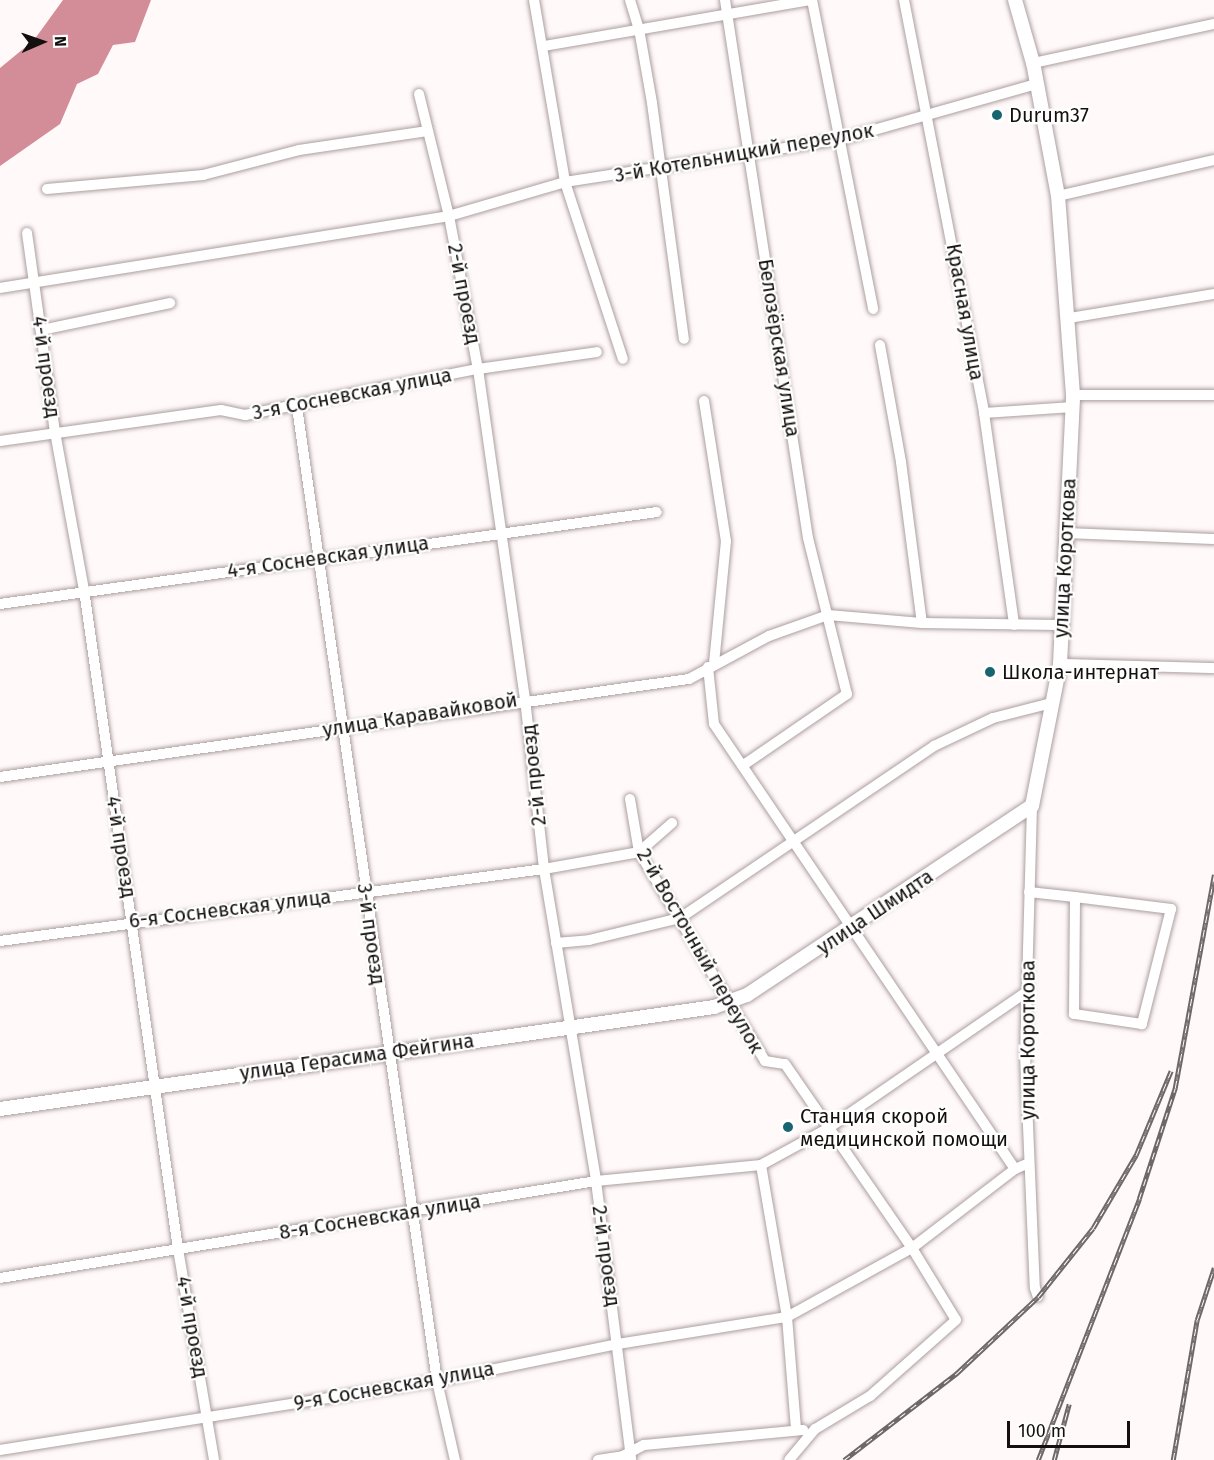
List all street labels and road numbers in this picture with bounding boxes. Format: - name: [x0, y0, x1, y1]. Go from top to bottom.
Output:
- street label: 3-й Котельницкий переулок: [612, 118, 876, 188]
- street label: 2-й проезд: [442, 242, 486, 346]
- street label: Красная улица: [941, 242, 989, 382]
- street label: Белозёрская улица: [753, 257, 805, 439]
- street label: 4-й проезд: [27, 314, 65, 420]
- street label: 3-я Сосневская улица: [250, 363, 454, 425]
- street label: улица Короткова: [1049, 477, 1081, 639]
- street label: 4-я Сосневская улица: [226, 531, 430, 583]
- street label: улица Каравайковой: [321, 688, 519, 742]
- street label: 2-й проезд: [517, 723, 551, 827]
- street label: 4-й проезд: [101, 794, 141, 900]
- street label: 2-й Восточный переулок: [632, 844, 768, 1058]
- street label: улица Шмидта: [812, 864, 938, 960]
- street label: 3-й проезд: [352, 882, 390, 986]
- street label: 6-я Сосневская улица: [128, 885, 332, 933]
- street label: улица Короткова: [1016, 960, 1040, 1120]
- street label: улица Герасима Фейгина: [238, 1029, 476, 1085]
- street label: 8-я Сосневская улица: [278, 1189, 482, 1245]
- street label: 2-й проезд: [587, 1204, 625, 1308]
- street label: 4-й проезд: [171, 1274, 213, 1380]
- street label: 9-я Сосневская улица: [292, 1357, 496, 1415]

